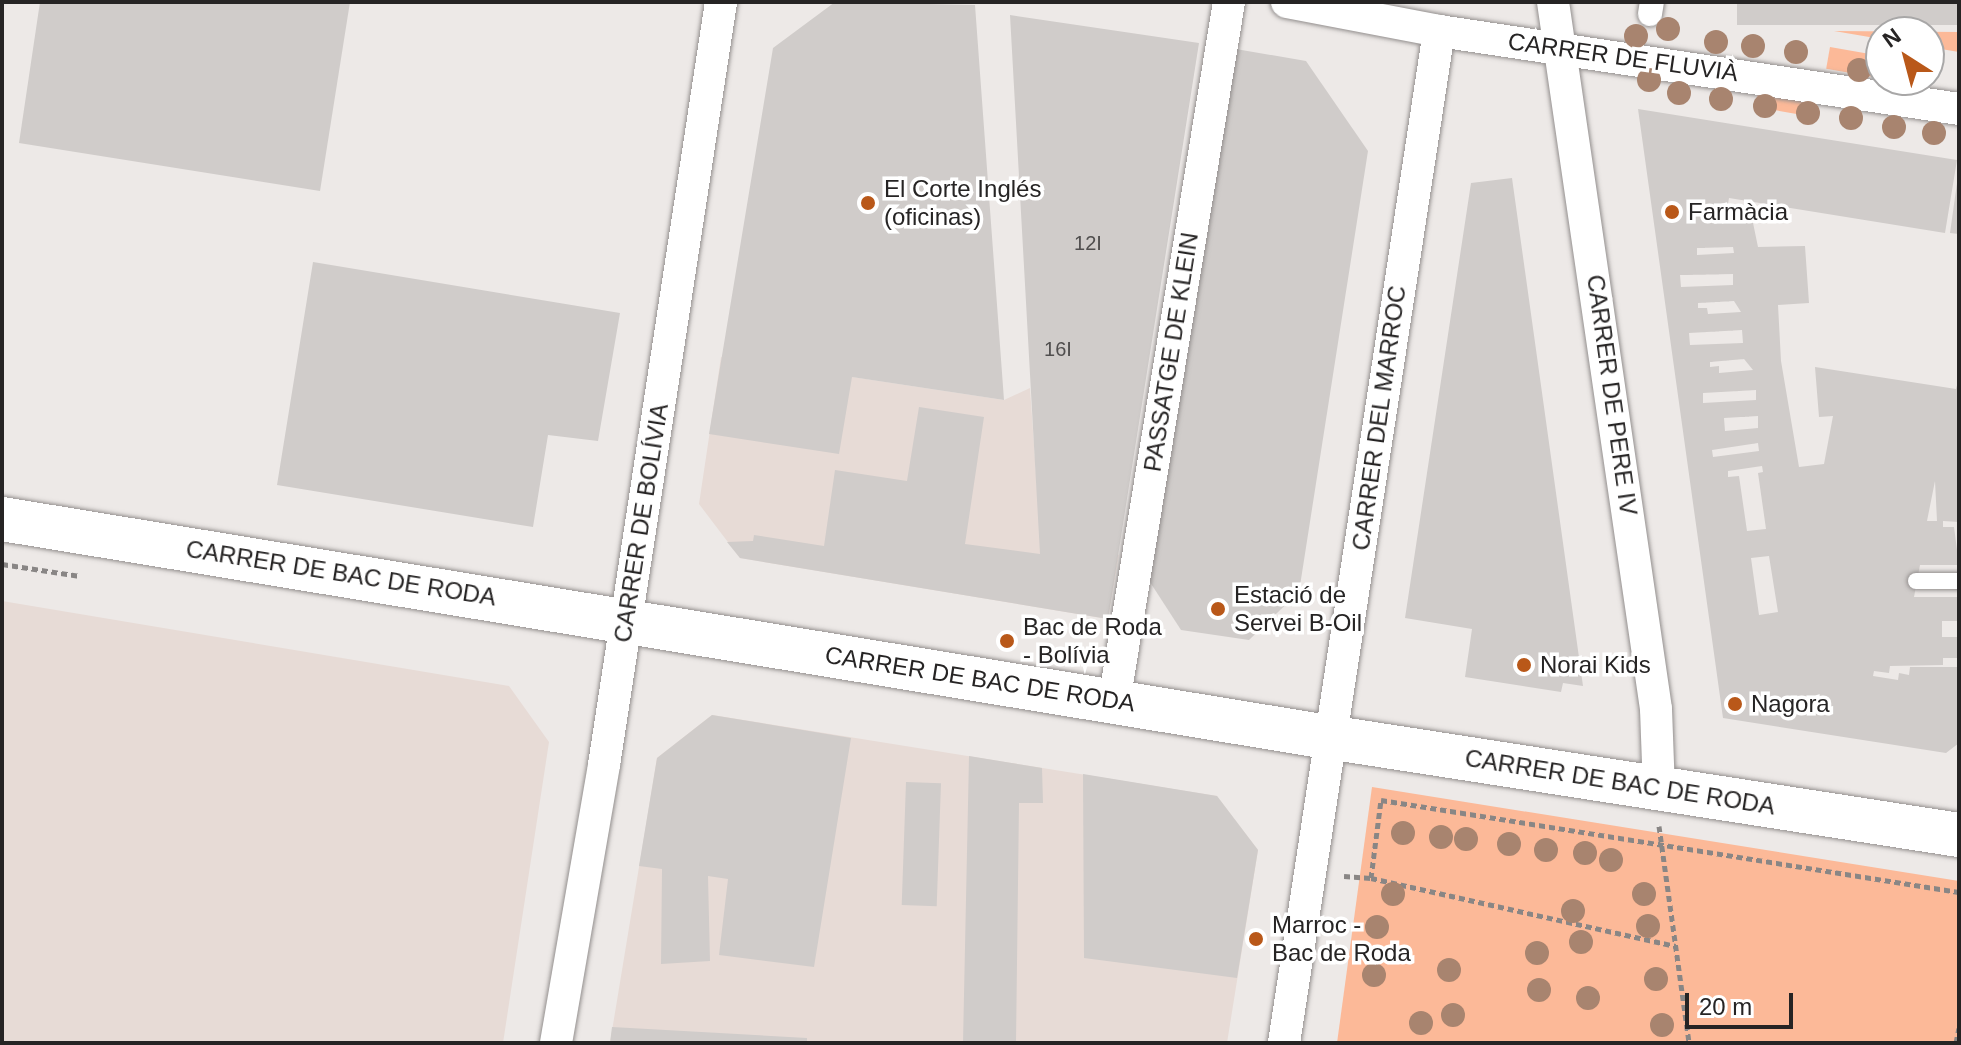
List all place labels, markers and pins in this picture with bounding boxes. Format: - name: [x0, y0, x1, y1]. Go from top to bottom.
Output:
- place label: El Corte Inglés (oficinas): [884, 175, 1041, 231]
- marker: El Corte Inglés (oficinas): [859, 194, 877, 212]
- place label: Farmàcia: [1688, 198, 1788, 226]
- marker: Farmàcia: [1663, 203, 1681, 221]
- place label: Estació de Servei B-Oil: [1234, 581, 1362, 637]
- marker: Estació de Servei B-Oil: [1209, 600, 1227, 618]
- place label: Bac de Roda - Bolívia: [1023, 613, 1162, 669]
- marker: Bac de Roda - Bolívia: [998, 632, 1016, 650]
- place label: Norai Kids: [1540, 651, 1651, 679]
- marker: Norai Kids: [1515, 656, 1533, 674]
- place label: Nagora: [1751, 690, 1830, 718]
- marker: Nagora: [1726, 695, 1744, 713]
- place label: Marroc - Bac de Roda: [1272, 911, 1411, 967]
- marker: Marroc - Bac de Roda: [1247, 930, 1265, 948]

